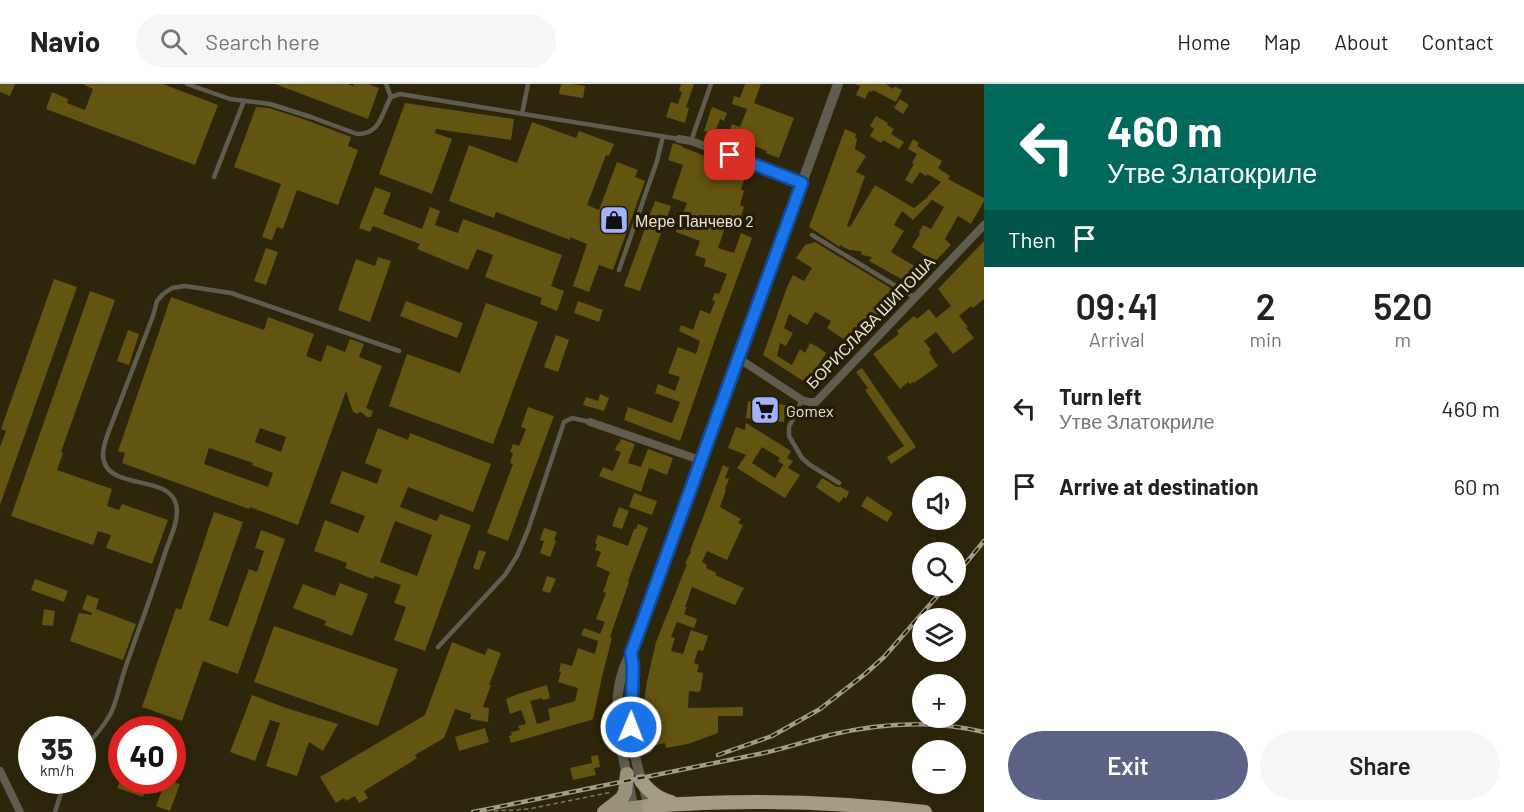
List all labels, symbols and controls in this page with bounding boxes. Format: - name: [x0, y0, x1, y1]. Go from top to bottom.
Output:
- search box: [136, 14, 556, 68]
- text: Navio: [30, 24, 100, 58]
- icon: search: [157, 25, 190, 58]
- text: Search here: [205, 28, 320, 54]
- text: Home: [1177, 29, 1231, 54]
- text: Map: [1264, 29, 1301, 54]
- text: About: [1334, 29, 1389, 54]
- text: Contact: [1422, 29, 1494, 54]
- text: 460 m: [1107, 105, 1222, 155]
- icon: left: [1008, 108, 1086, 186]
- pin: [704, 129, 755, 180]
- icon: arrive: [713, 138, 746, 171]
- text: Утве Златокриле: [1107, 156, 1317, 188]
- shop icon: Мере Панчево 2: [598, 204, 630, 236]
- place label: Мере Панчево 2: [635, 211, 754, 230]
- icon: arrive: [1068, 222, 1101, 255]
- text: Then: [1008, 226, 1056, 252]
- street label: БОРИСЛАВА ШИПОША: [802, 252, 938, 392]
- text: 09:41: [1075, 284, 1158, 327]
- text: 2: [1256, 284, 1276, 327]
- text: 520: [1373, 284, 1433, 327]
- text: Arrival: [1089, 327, 1145, 351]
- text: min: [1249, 327, 1282, 351]
- text: m: [1395, 327, 1411, 351]
- text: Turn left: [1059, 383, 1142, 409]
- icon: left: [1008, 392, 1041, 425]
- supermarket icon: Gomex: [749, 394, 781, 426]
- text: 460 m: [1442, 395, 1500, 421]
- place label: Gomex: [786, 401, 834, 420]
- text: Утве Златокриле: [1059, 409, 1215, 433]
- icon: arrive: [1008, 470, 1041, 503]
- text: Arrive at destination: [1059, 473, 1258, 499]
- text: 60 m: [1454, 473, 1500, 499]
- map controls: [912, 476, 966, 794]
- button: sound: [912, 476, 966, 530]
- button: search: [912, 542, 966, 596]
- button: layers: [912, 608, 966, 662]
- button: +: [912, 674, 966, 728]
- position arrow: [599, 695, 663, 759]
- speed limit sign: 40: [108, 716, 186, 794]
- text: 35: [41, 730, 73, 766]
- button: Exit: [1008, 731, 1248, 800]
- button: Share: [1260, 731, 1500, 800]
- button: −: [912, 740, 966, 794]
- text: km/h: [40, 761, 74, 779]

